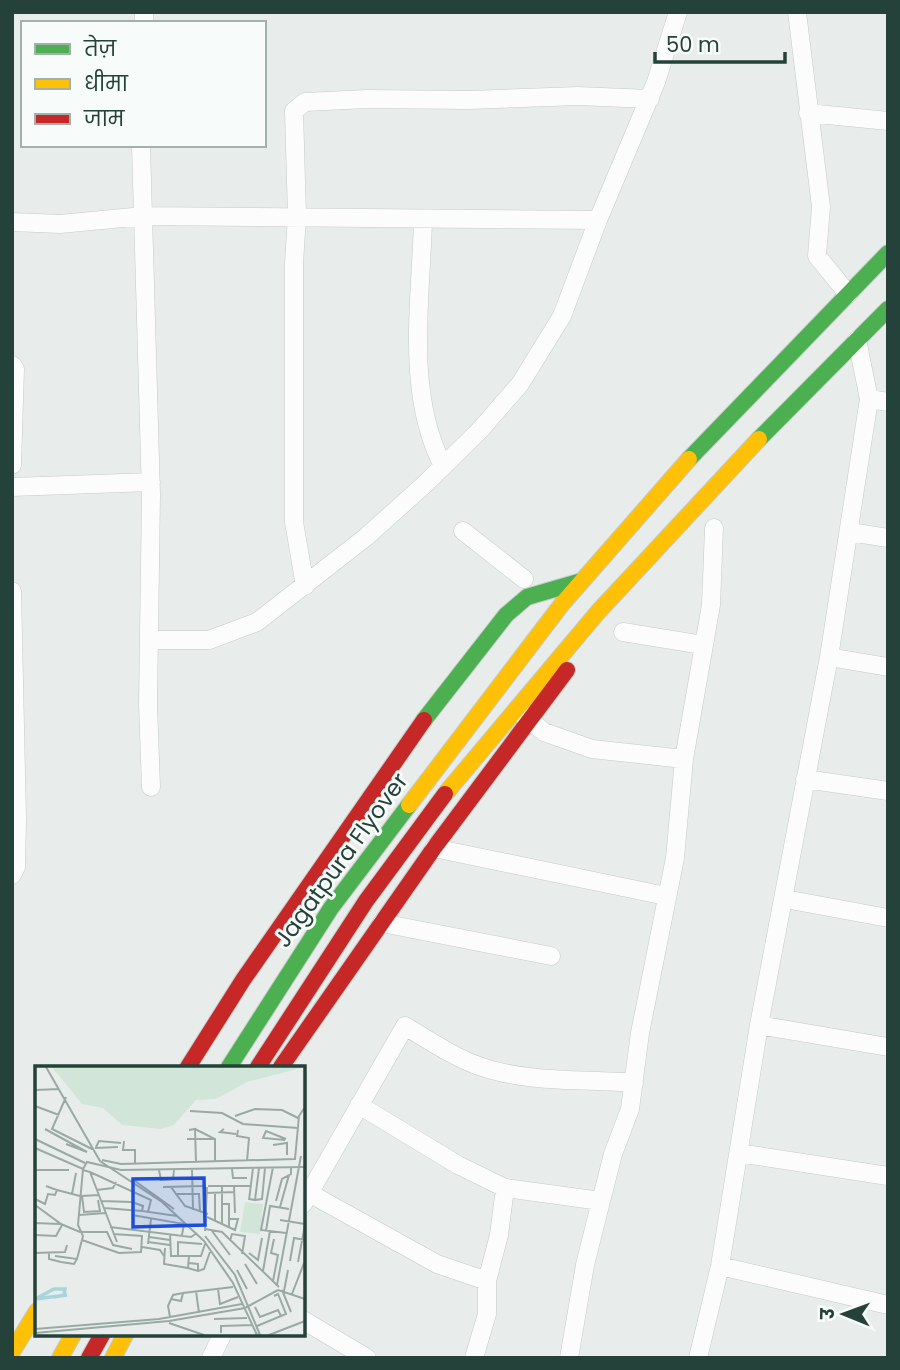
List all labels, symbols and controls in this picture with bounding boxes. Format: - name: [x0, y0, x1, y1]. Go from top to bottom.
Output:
- legend: [21, 21, 266, 147]
- scale bar: [655, 21, 785, 65]
- text: 50 m: [666, 30, 720, 59]
- text: तेज़: [83, 34, 118, 63]
- text: धीमा: [84, 69, 129, 98]
- text: जाम: [83, 104, 126, 133]
- street label: Jagatpura Flyover: [267, 766, 415, 954]
- inset map: [35, 1066, 304, 1335]
- north arrow: [809, 1279, 879, 1349]
- text: उ: [814, 1307, 841, 1320]

